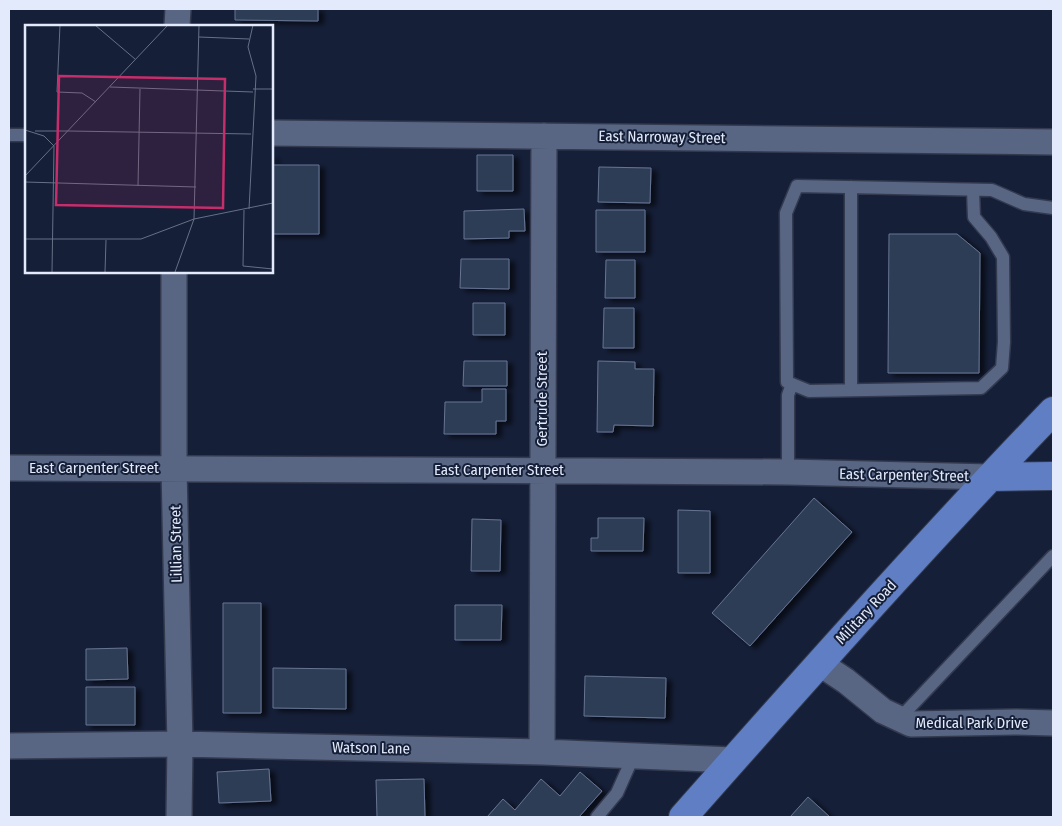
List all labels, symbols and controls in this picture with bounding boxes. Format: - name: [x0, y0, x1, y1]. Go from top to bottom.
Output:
- inset map: [25, 25, 272, 272]
- street label: East Narroway Street: [598, 127, 726, 147]
- street label: Gertrude Street: [533, 351, 551, 447]
- street label: East Carpenter Street: [29, 459, 159, 477]
- street label: East Carpenter Street: [434, 461, 564, 479]
- street label: East Carpenter Street: [839, 465, 969, 485]
- street label: Lillian Street: [166, 505, 186, 583]
- street label: Military Road: [832, 576, 900, 648]
- street label: Medical Park Drive: [916, 714, 1028, 732]
- street label: Watson Lane: [332, 738, 410, 758]

